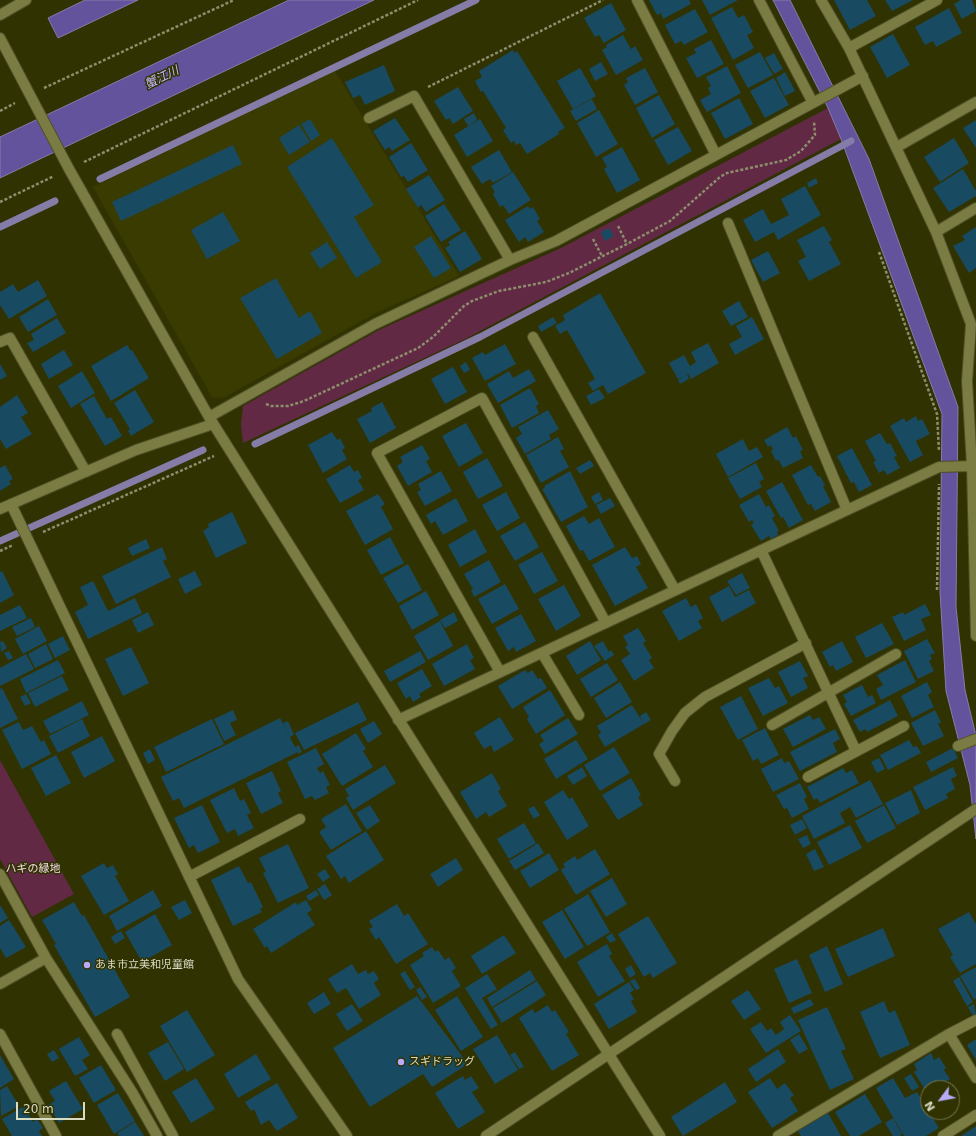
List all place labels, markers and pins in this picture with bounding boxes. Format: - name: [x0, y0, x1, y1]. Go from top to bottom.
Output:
- place label: あま市立美和児童館: [95, 958, 194, 972]
- marker: あま市立美和児童館: [82, 960, 92, 970]
- place label: スギドラッグ: [409, 1055, 475, 1069]
- marker: スギドラッグ: [396, 1057, 406, 1067]

